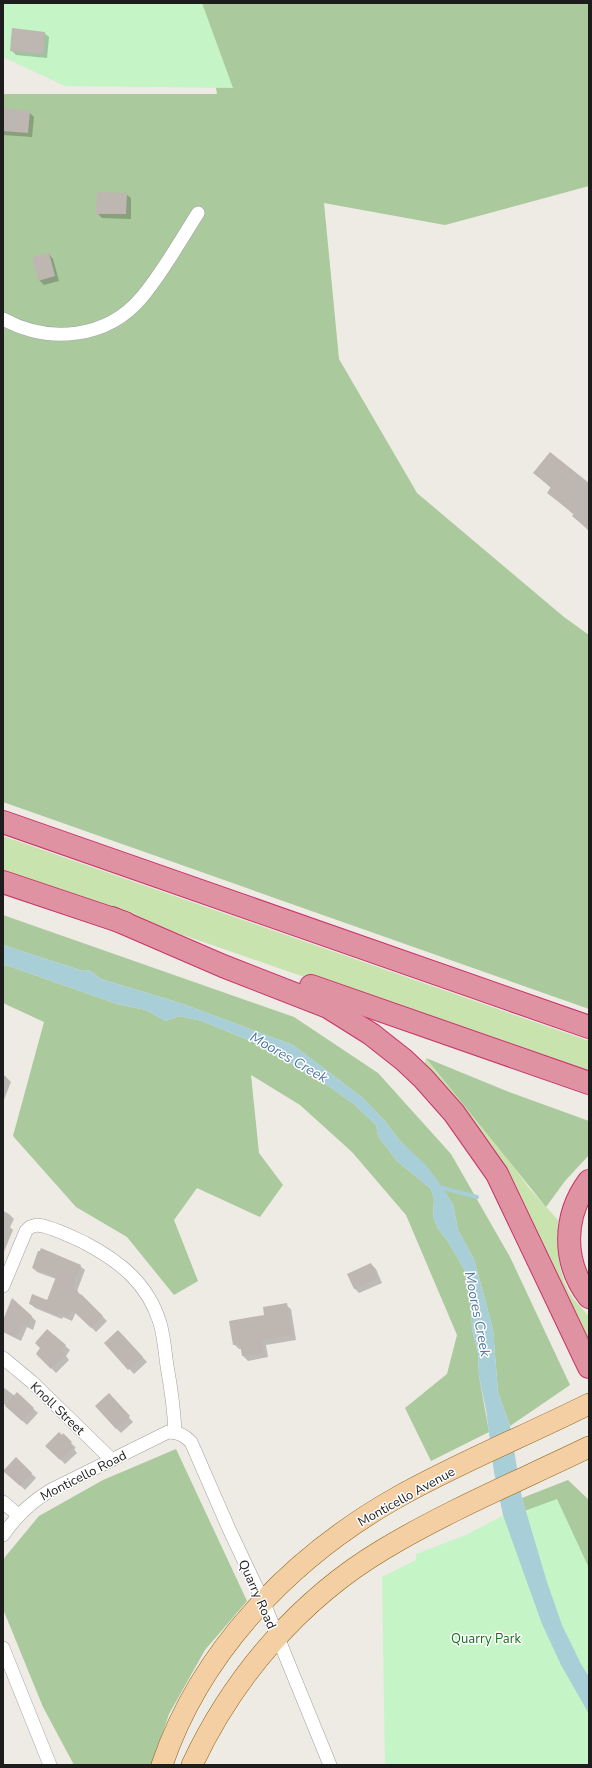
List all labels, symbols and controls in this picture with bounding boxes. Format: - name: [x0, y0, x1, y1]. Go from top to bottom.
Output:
- water label: Moores Creek: [247, 1028, 332, 1088]
- water label: Moores Creek: [460, 1270, 495, 1359]
- street label: Knoll Street: [26, 1378, 89, 1440]
- street label: Monticello Road: [37, 1446, 130, 1505]
- street label: Monticello Avenue: [355, 1463, 458, 1531]
- street label: Quarry Road: [234, 1557, 280, 1632]
- park label: Quarry Park: [451, 1630, 521, 1648]

